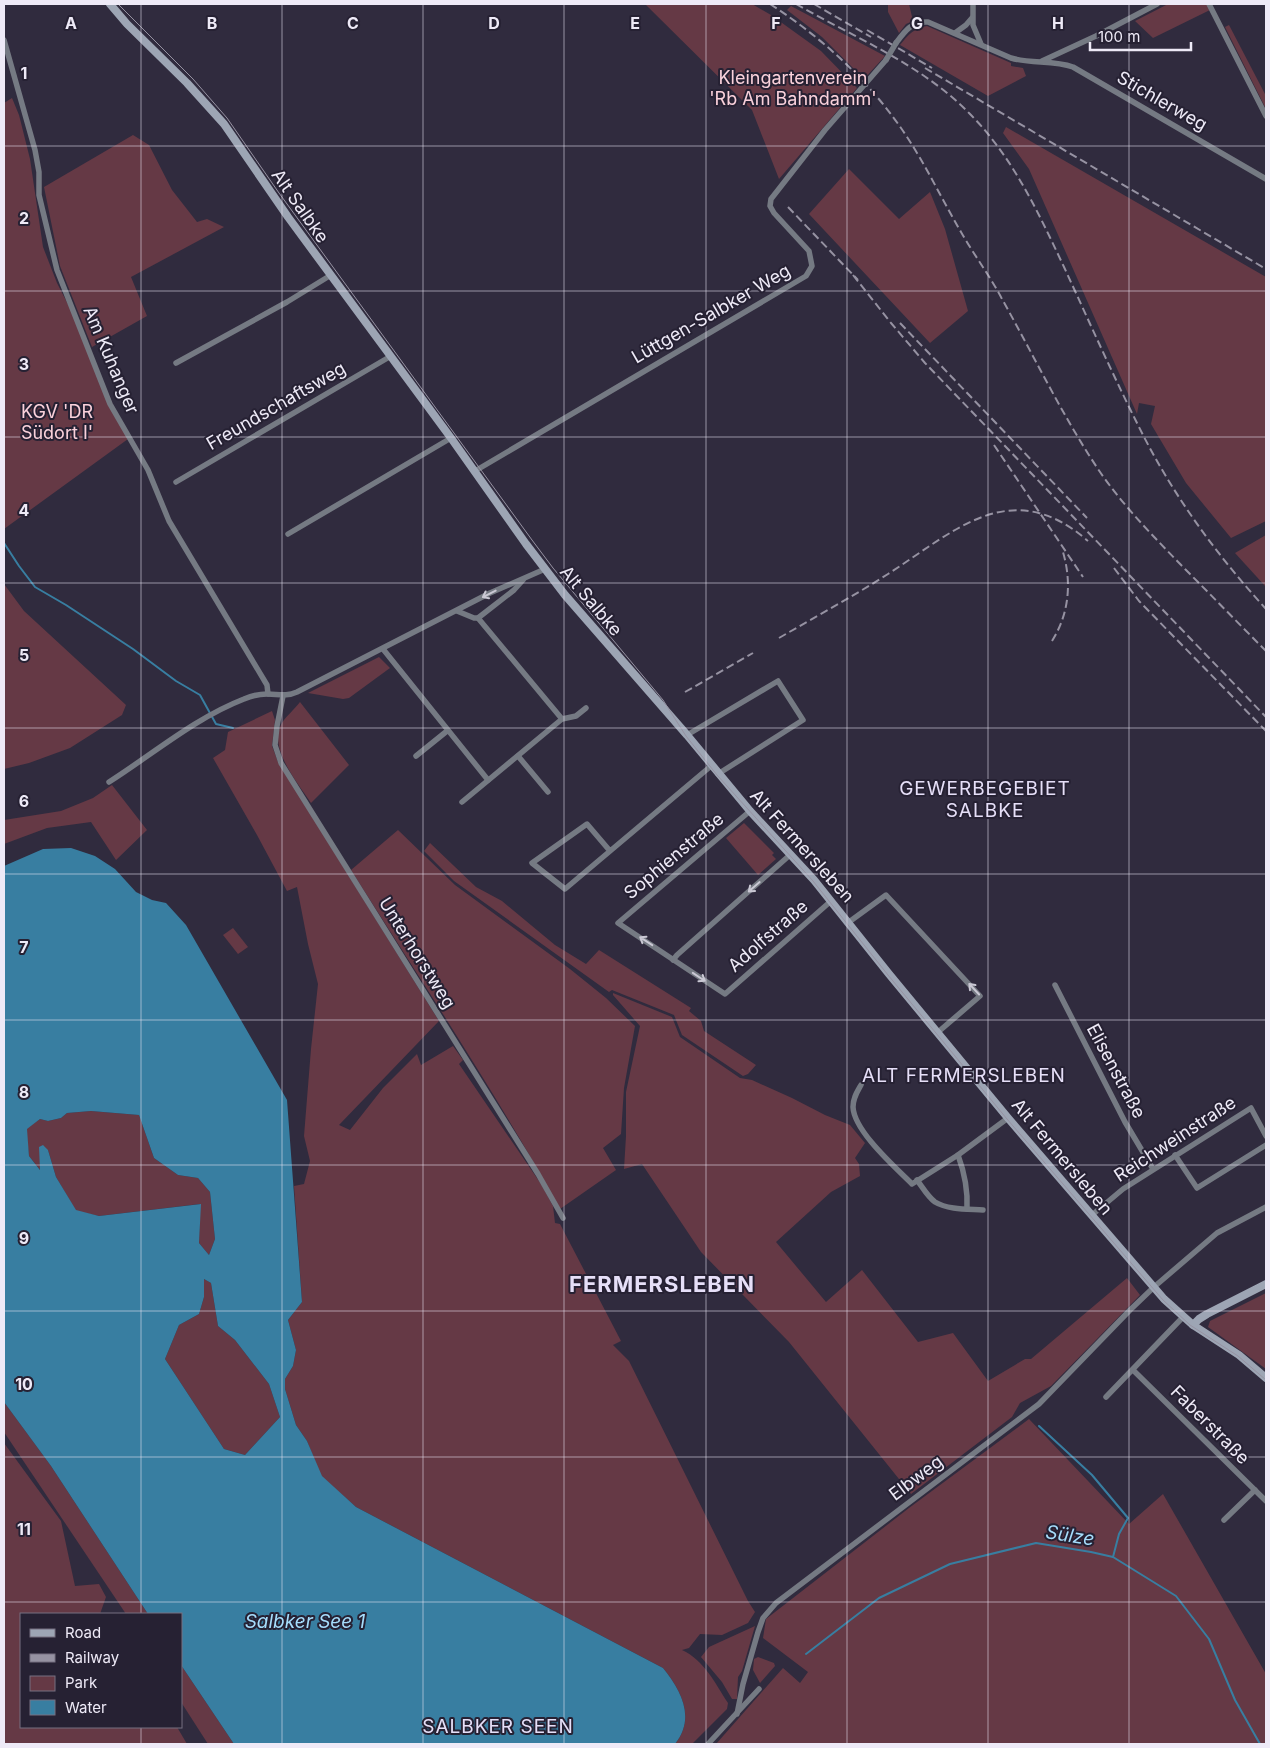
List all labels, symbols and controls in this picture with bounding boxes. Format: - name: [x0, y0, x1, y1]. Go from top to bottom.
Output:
- text: A: [65, 13, 77, 33]
- text: B: [207, 13, 217, 33]
- text: C: [347, 13, 359, 33]
- text: D: [488, 13, 500, 33]
- text: E: [630, 13, 640, 33]
- text: F: [771, 13, 781, 33]
- text: G: [911, 13, 923, 33]
- text: H: [1052, 13, 1064, 33]
- scale bar: [1090, 20, 1191, 52]
- text: 100 m: [1098, 27, 1140, 46]
- text: 1: [21, 63, 27, 83]
- street label: Stichlerweg: [1114, 66, 1211, 135]
- park label: Kleingartenverein 'Rb Am Bahndamm': [709, 67, 877, 109]
- street label: Alt Salbke: [267, 165, 333, 247]
- text: 2: [19, 208, 29, 228]
- street label: Lüttgen-Salbker Weg: [628, 260, 794, 368]
- street label: Am Kuhanger: [79, 303, 144, 417]
- text: 3: [19, 354, 29, 374]
- street label: Freundschaftsweg: [202, 357, 349, 454]
- park label: KGV 'DR Südort I': [21, 401, 93, 443]
- text: 4: [19, 500, 30, 520]
- street label: Alt Salbke: [556, 561, 627, 640]
- one-way arrow: [482, 590, 497, 599]
- text: 5: [19, 645, 29, 665]
- district label: GEWERBEGEBIET SALBKE: [899, 777, 1071, 822]
- street label: Alt Fermersleben: [746, 785, 859, 907]
- text: 6: [19, 791, 29, 811]
- street label: Sophienstraße: [620, 808, 728, 903]
- one-way arrow: [748, 881, 761, 892]
- street label: Unterhorstweg: [375, 893, 460, 1012]
- street label: Adolfstraße: [724, 895, 812, 976]
- one-way arrow: [639, 936, 653, 946]
- text: 7: [19, 937, 29, 957]
- one-way arrow: [692, 972, 706, 982]
- one-way arrow: [968, 982, 980, 995]
- street label: Elisenstraße: [1083, 1020, 1150, 1122]
- district label: ALT FERMERSLEBEN: [862, 1064, 1066, 1087]
- text: 8: [19, 1082, 29, 1102]
- street label: Reichweinstraße: [1110, 1091, 1240, 1186]
- street label: Alt Fermersleben: [1008, 1094, 1117, 1219]
- text: 9: [19, 1228, 29, 1248]
- district label: FERMERSLEBEN: [569, 1271, 755, 1297]
- text: 10: [15, 1374, 33, 1394]
- street label: Faberstraße: [1167, 1381, 1254, 1468]
- street label: Elbweg: [885, 1451, 947, 1505]
- text: 11: [17, 1519, 31, 1539]
- water label: Sülze: [1044, 1520, 1096, 1551]
- water label: Salbker See 1: [245, 1610, 366, 1633]
- legend: [20, 1613, 182, 1728]
- text: Road: [65, 1623, 101, 1642]
- text: Railway: [65, 1648, 120, 1667]
- text: Park: [65, 1673, 98, 1692]
- text: Water: [65, 1698, 107, 1717]
- district label: SALBKER SEEN: [422, 1715, 574, 1738]

